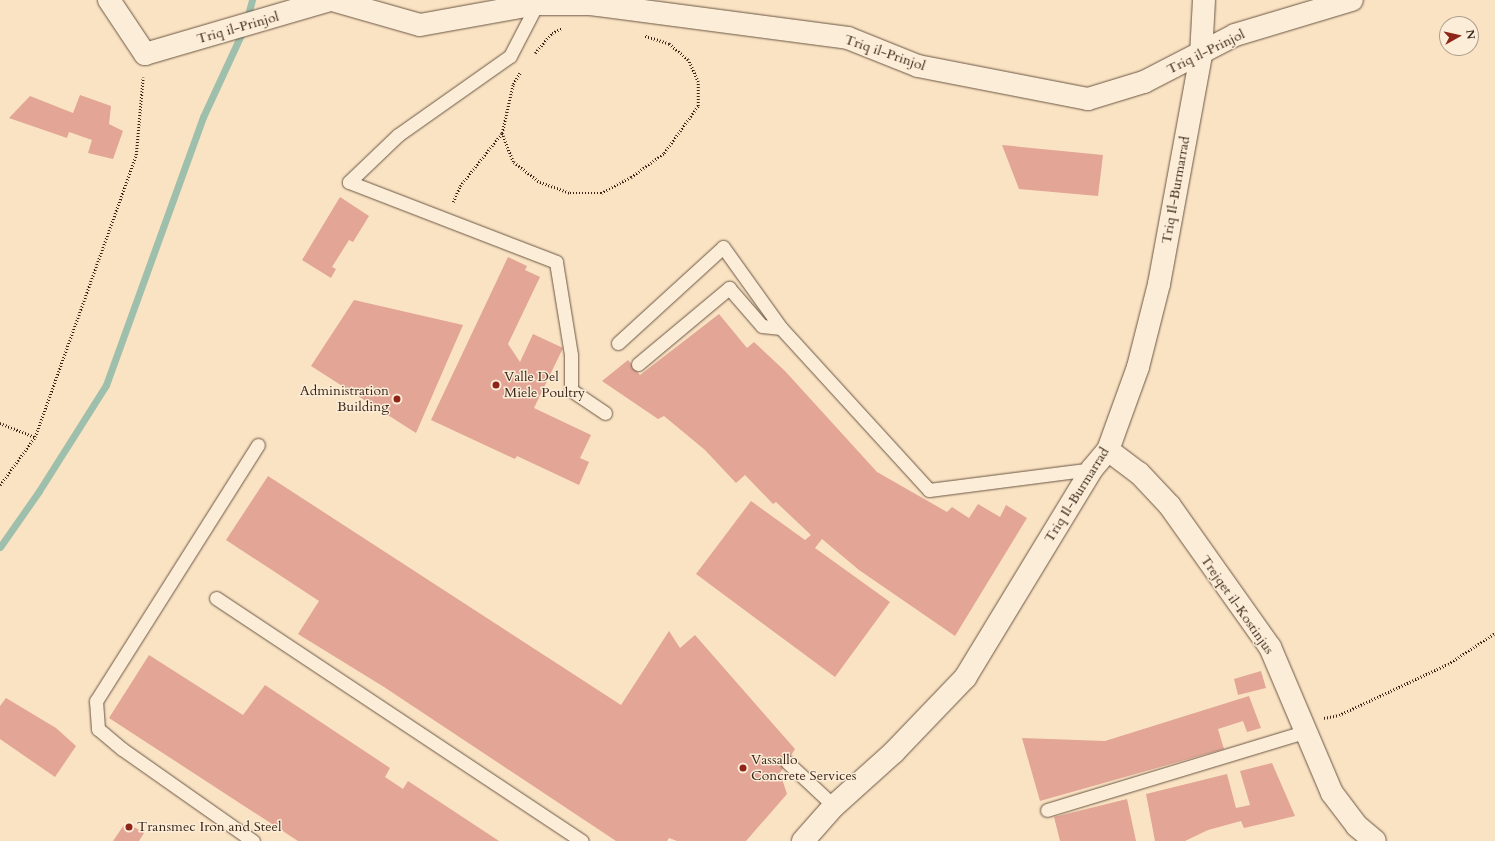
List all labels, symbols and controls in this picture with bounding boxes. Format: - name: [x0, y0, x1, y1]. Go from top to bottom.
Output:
- street label: Triq il-Prinjol: [195, 8, 281, 48]
- north arrow: [1439, 16, 1479, 56]
- street label: Triq il-Prinjol: [1164, 26, 1248, 78]
- text: N: [1462, 29, 1478, 40]
- street label: Triq il-Prinjol: [842, 31, 928, 75]
- street label: Triq Il-Burmarrad: [1158, 135, 1194, 245]
- place label: Valle Del Miele Poultry: [504, 369, 585, 402]
- marker: Valle Del Miele Poultry: [491, 380, 501, 390]
- place label: Administration Building: [300, 383, 389, 416]
- marker: Administration Building: [392, 394, 402, 404]
- street label: Triq Il-Burmarrad: [1041, 444, 1113, 546]
- street label: Trejqet il-Kostinjus: [1197, 552, 1277, 658]
- place label: Vassallo Concrete Services: [751, 752, 857, 784]
- marker: Vassallo Concrete Services: [738, 763, 748, 773]
- place label: Transmec Iron and Steel: [137, 819, 282, 835]
- marker: Transmec Iron and Steel: [124, 822, 134, 832]

